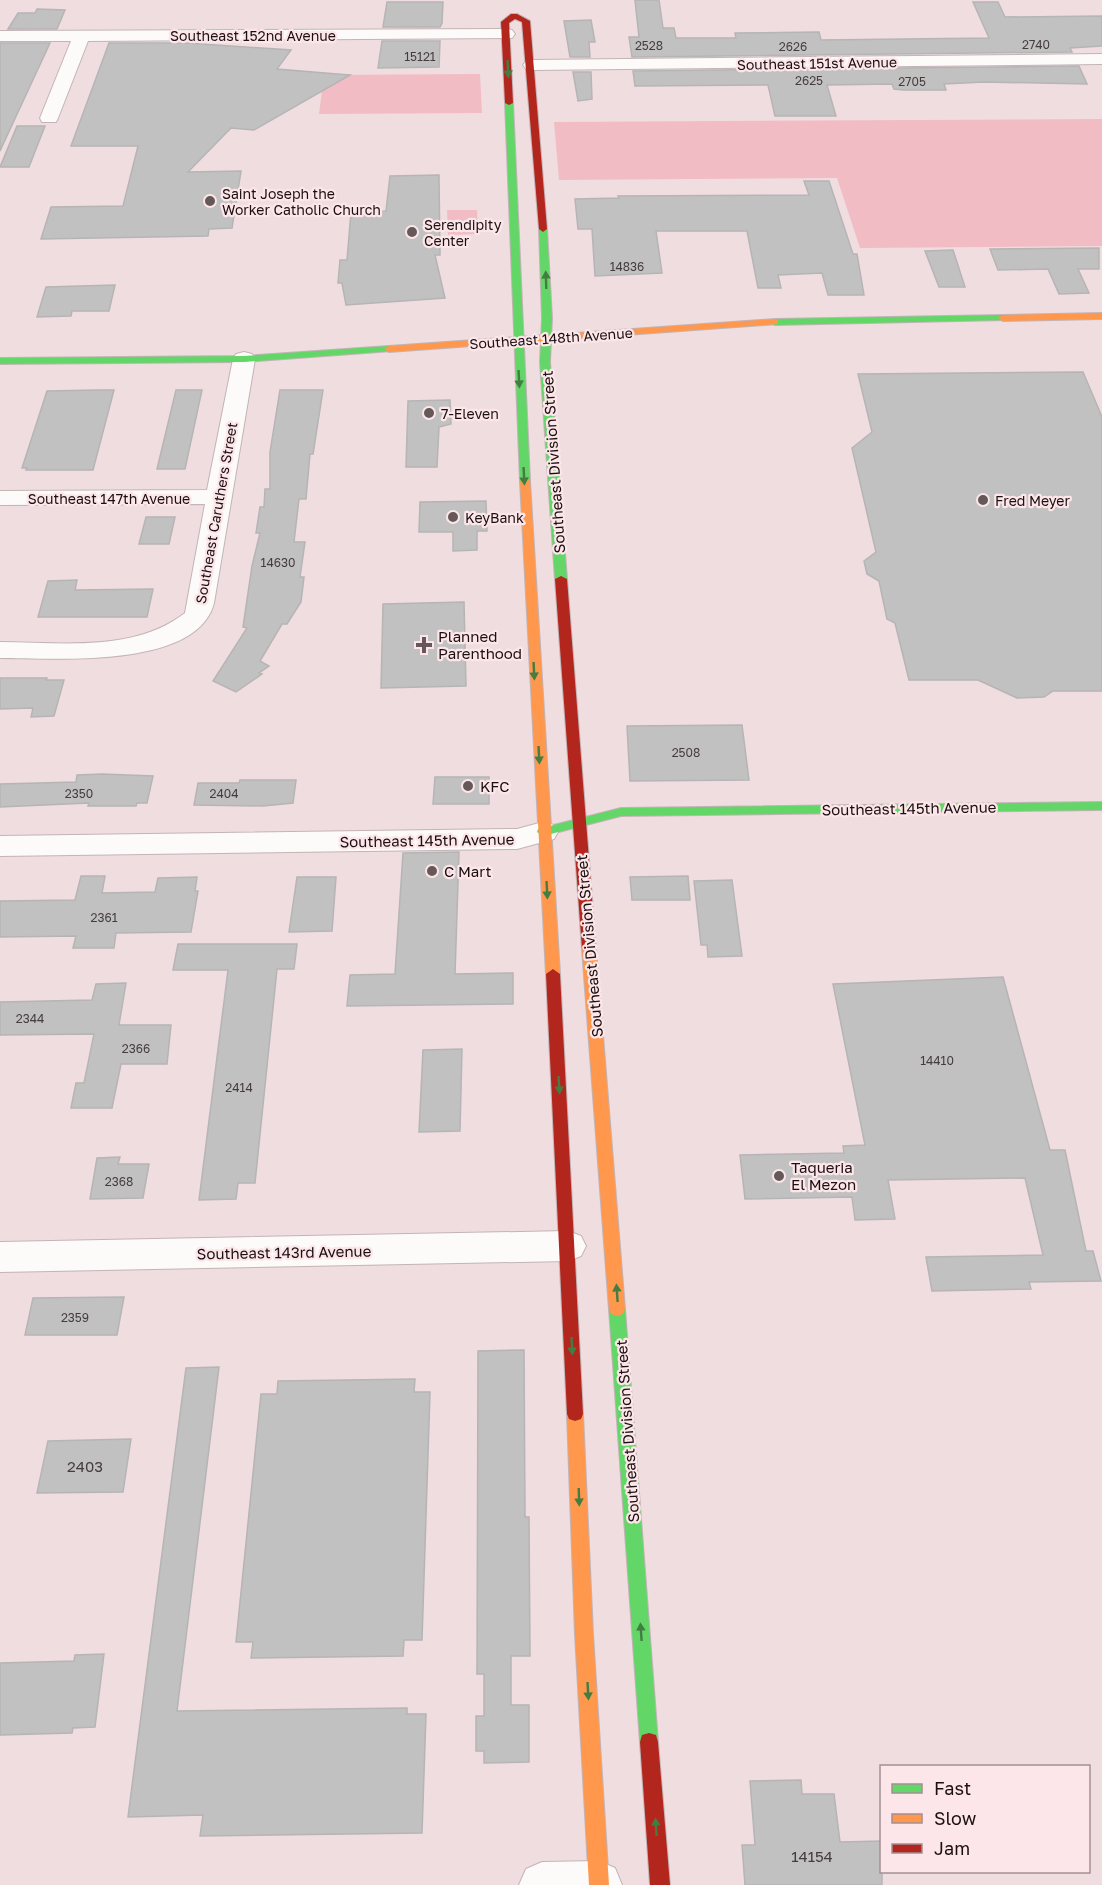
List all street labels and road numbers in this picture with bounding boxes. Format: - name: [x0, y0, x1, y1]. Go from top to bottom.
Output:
- street label: Southeast 152nd Avenue: [170, 27, 336, 44]
- street label: Southeast 151st Avenue: [737, 53, 897, 73]
- street label: Southeast 148th Avenue: [469, 324, 633, 352]
- street label: Southeast Division Street: [538, 370, 568, 554]
- street label: Southeast Caruthers Street: [192, 421, 240, 605]
- street label: Southeast 147th Avenue: [28, 490, 190, 507]
- street label: Southeast 145th Avenue: [821, 797, 997, 819]
- street label: Southeast 145th Avenue: [339, 829, 515, 851]
- street label: Southeast Division Street: [572, 854, 606, 1038]
- street label: Southeast 143rd Avenue: [197, 1241, 372, 1263]
- street label: Southeast Division Street: [612, 1339, 642, 1523]

